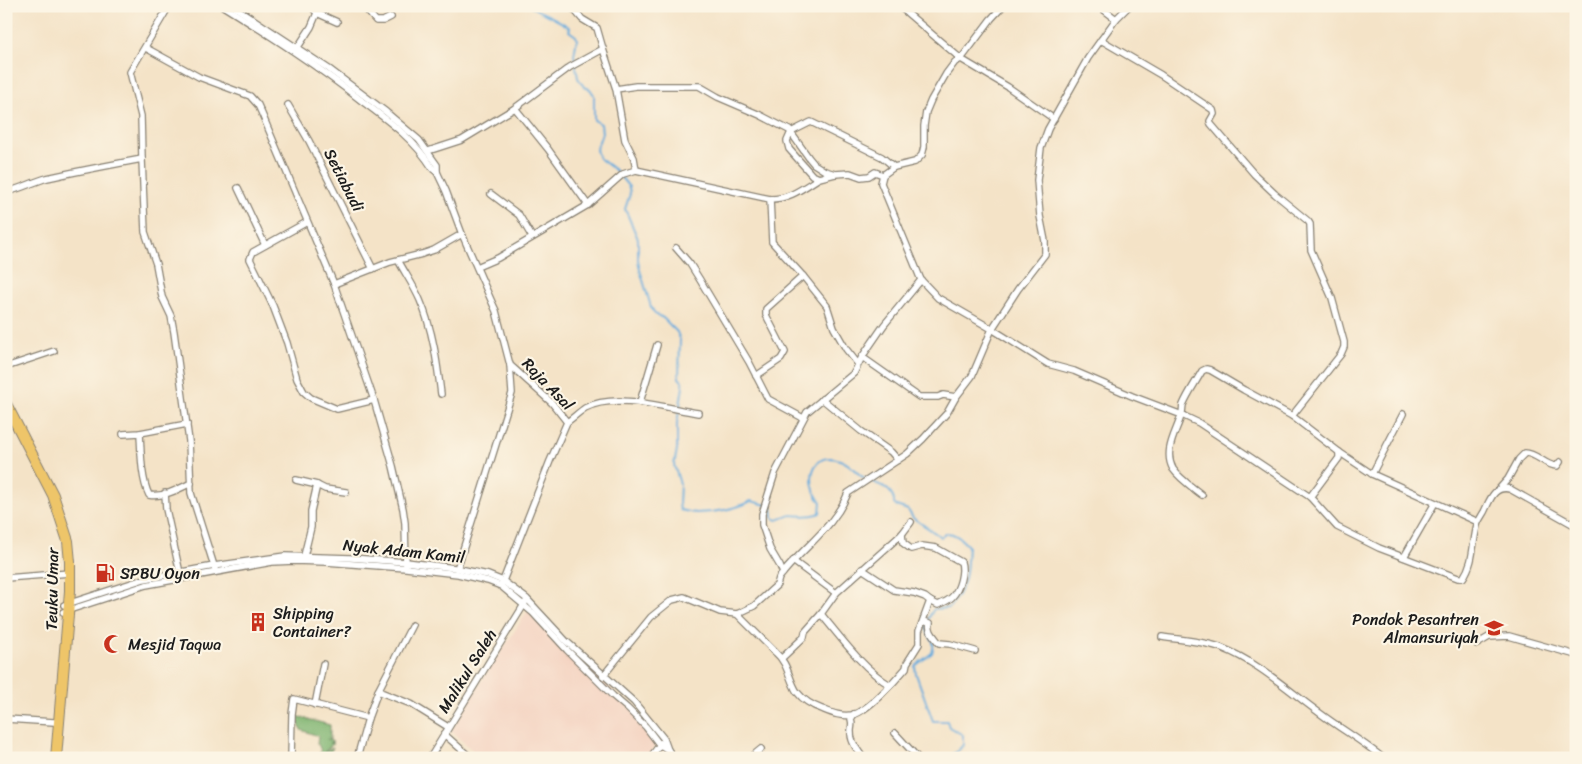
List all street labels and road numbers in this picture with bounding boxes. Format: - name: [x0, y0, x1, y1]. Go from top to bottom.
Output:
- street label: Setiabudi: [316, 143, 373, 217]
- street label: Raja Asal: [515, 350, 582, 418]
- street label: Nyak Adam Kamil: [342, 530, 467, 572]
- street label: Teuku Umar: [37, 546, 67, 631]
- street label: Malikul Saleh: [430, 623, 504, 719]

